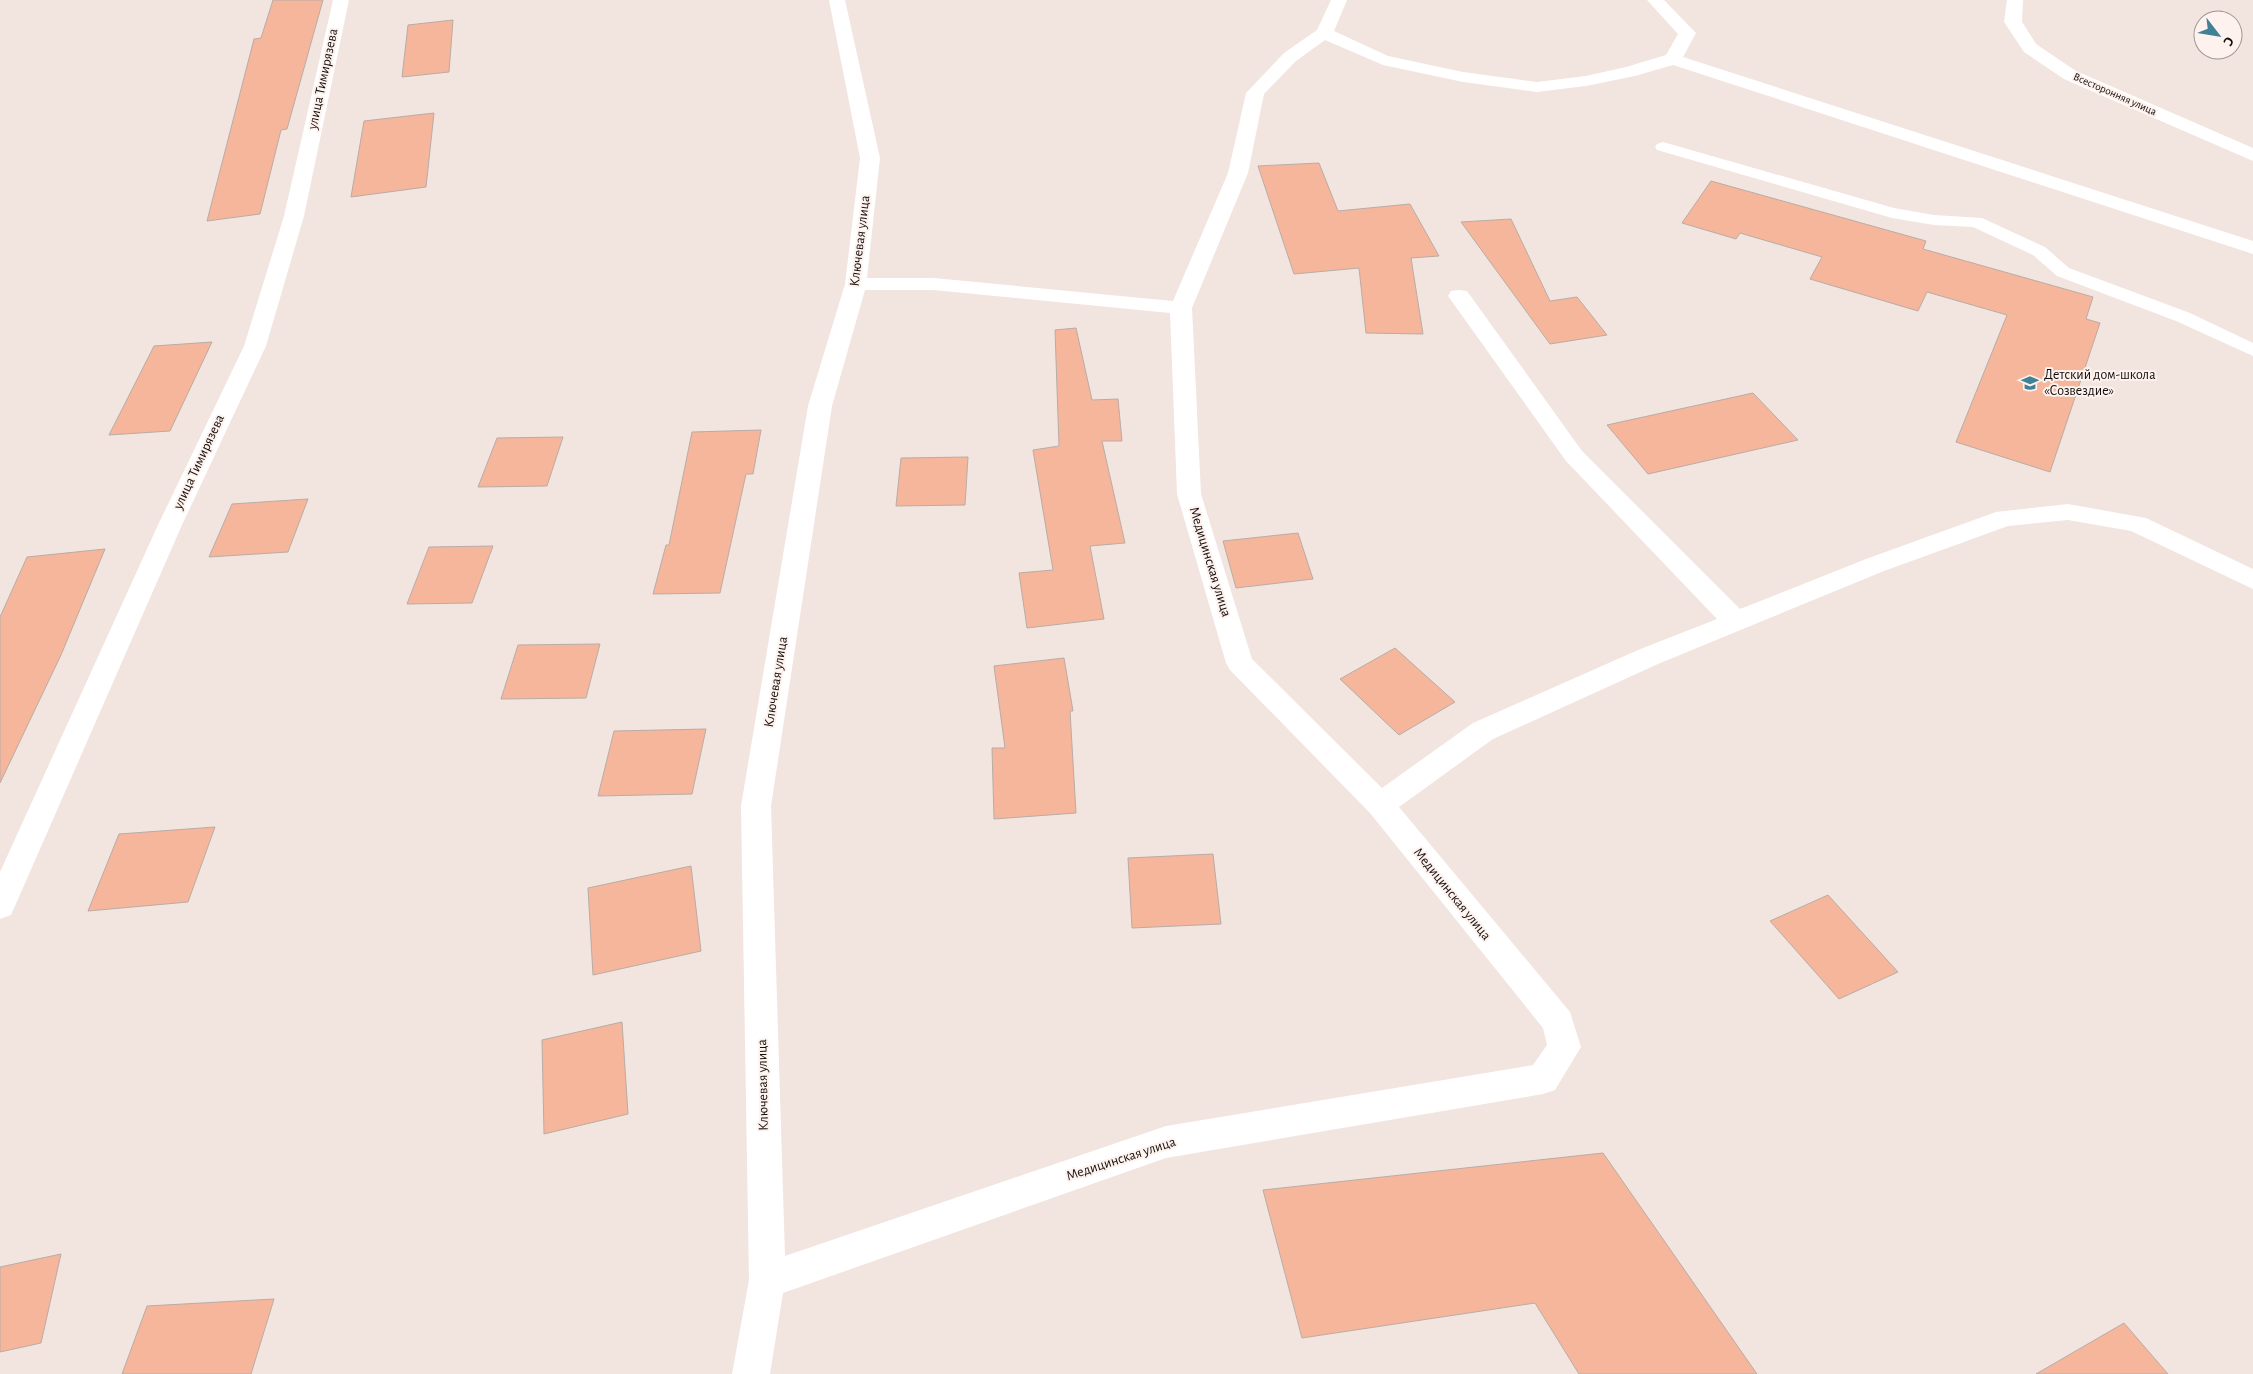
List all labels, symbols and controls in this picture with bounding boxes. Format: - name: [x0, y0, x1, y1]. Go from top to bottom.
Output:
- north arrow: [2193, 10, 2243, 60]
- street label: улица Тимирязева: [305, 27, 341, 132]
- text: С: [2220, 34, 2236, 48]
- street label: Всесторонняя улица: [2072, 71, 2158, 117]
- street label: Ключевая улица: [847, 194, 873, 287]
- place label: Детский дом-школа «Созвездие»: [2044, 368, 2156, 398]
- school or university icon: Детский дом-школа «Созвездие»: [2020, 373, 2040, 393]
- street label: улица Тимирязева: [171, 412, 227, 512]
- street label: Медицинская улица: [1187, 505, 1234, 619]
- street label: Ключевая улица: [762, 635, 790, 728]
- street label: Медицинская улица: [1411, 845, 1494, 943]
- street label: Ключевая улица: [755, 1038, 771, 1131]
- street label: Медицинская улица: [1065, 1135, 1178, 1183]

